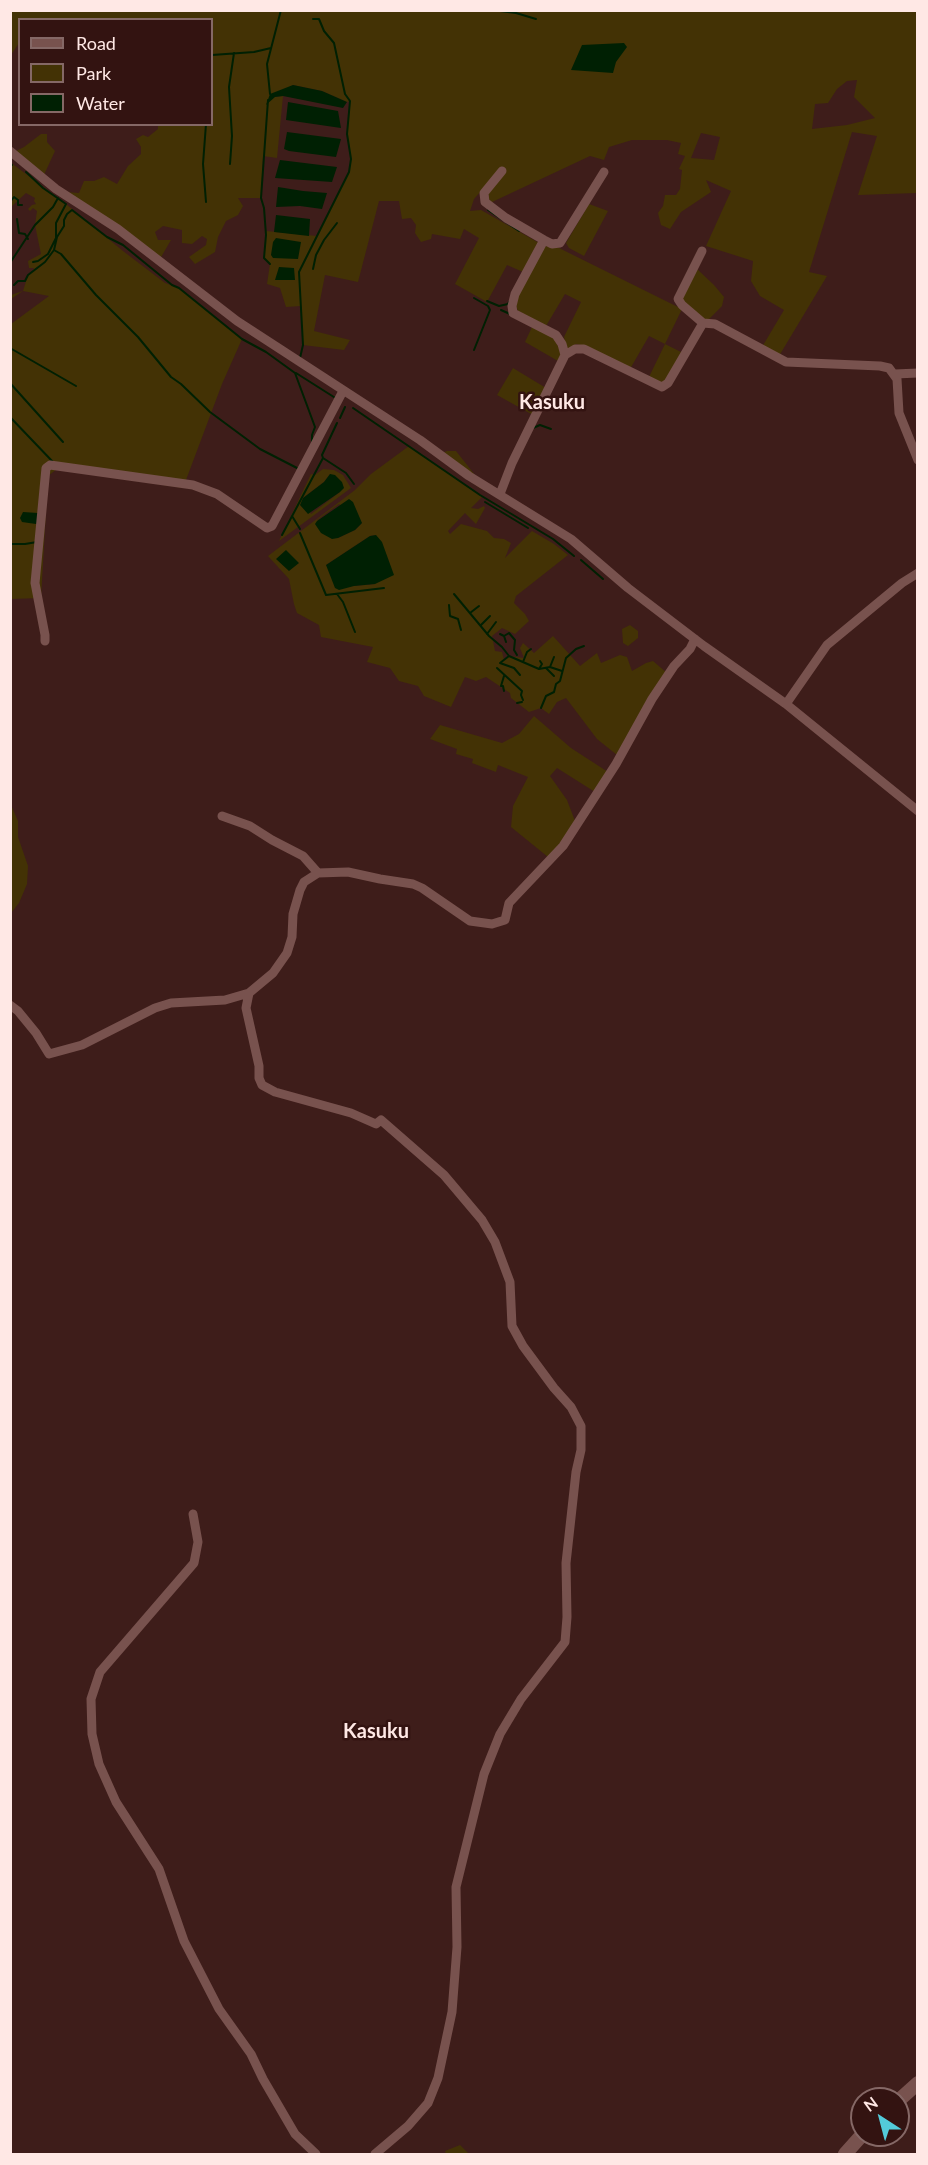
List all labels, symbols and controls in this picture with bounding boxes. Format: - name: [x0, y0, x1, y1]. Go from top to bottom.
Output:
- legend: [18, 18, 213, 126]
- text: Road: [76, 32, 116, 54]
- text: Park: [76, 62, 111, 84]
- text: Water: [76, 92, 125, 114]
- district label: Kasuku: [519, 391, 585, 415]
- district label: Kasuku: [343, 1720, 409, 1744]
- north arrow: [850, 2087, 910, 2147]
- text: N: [860, 2092, 881, 2115]

